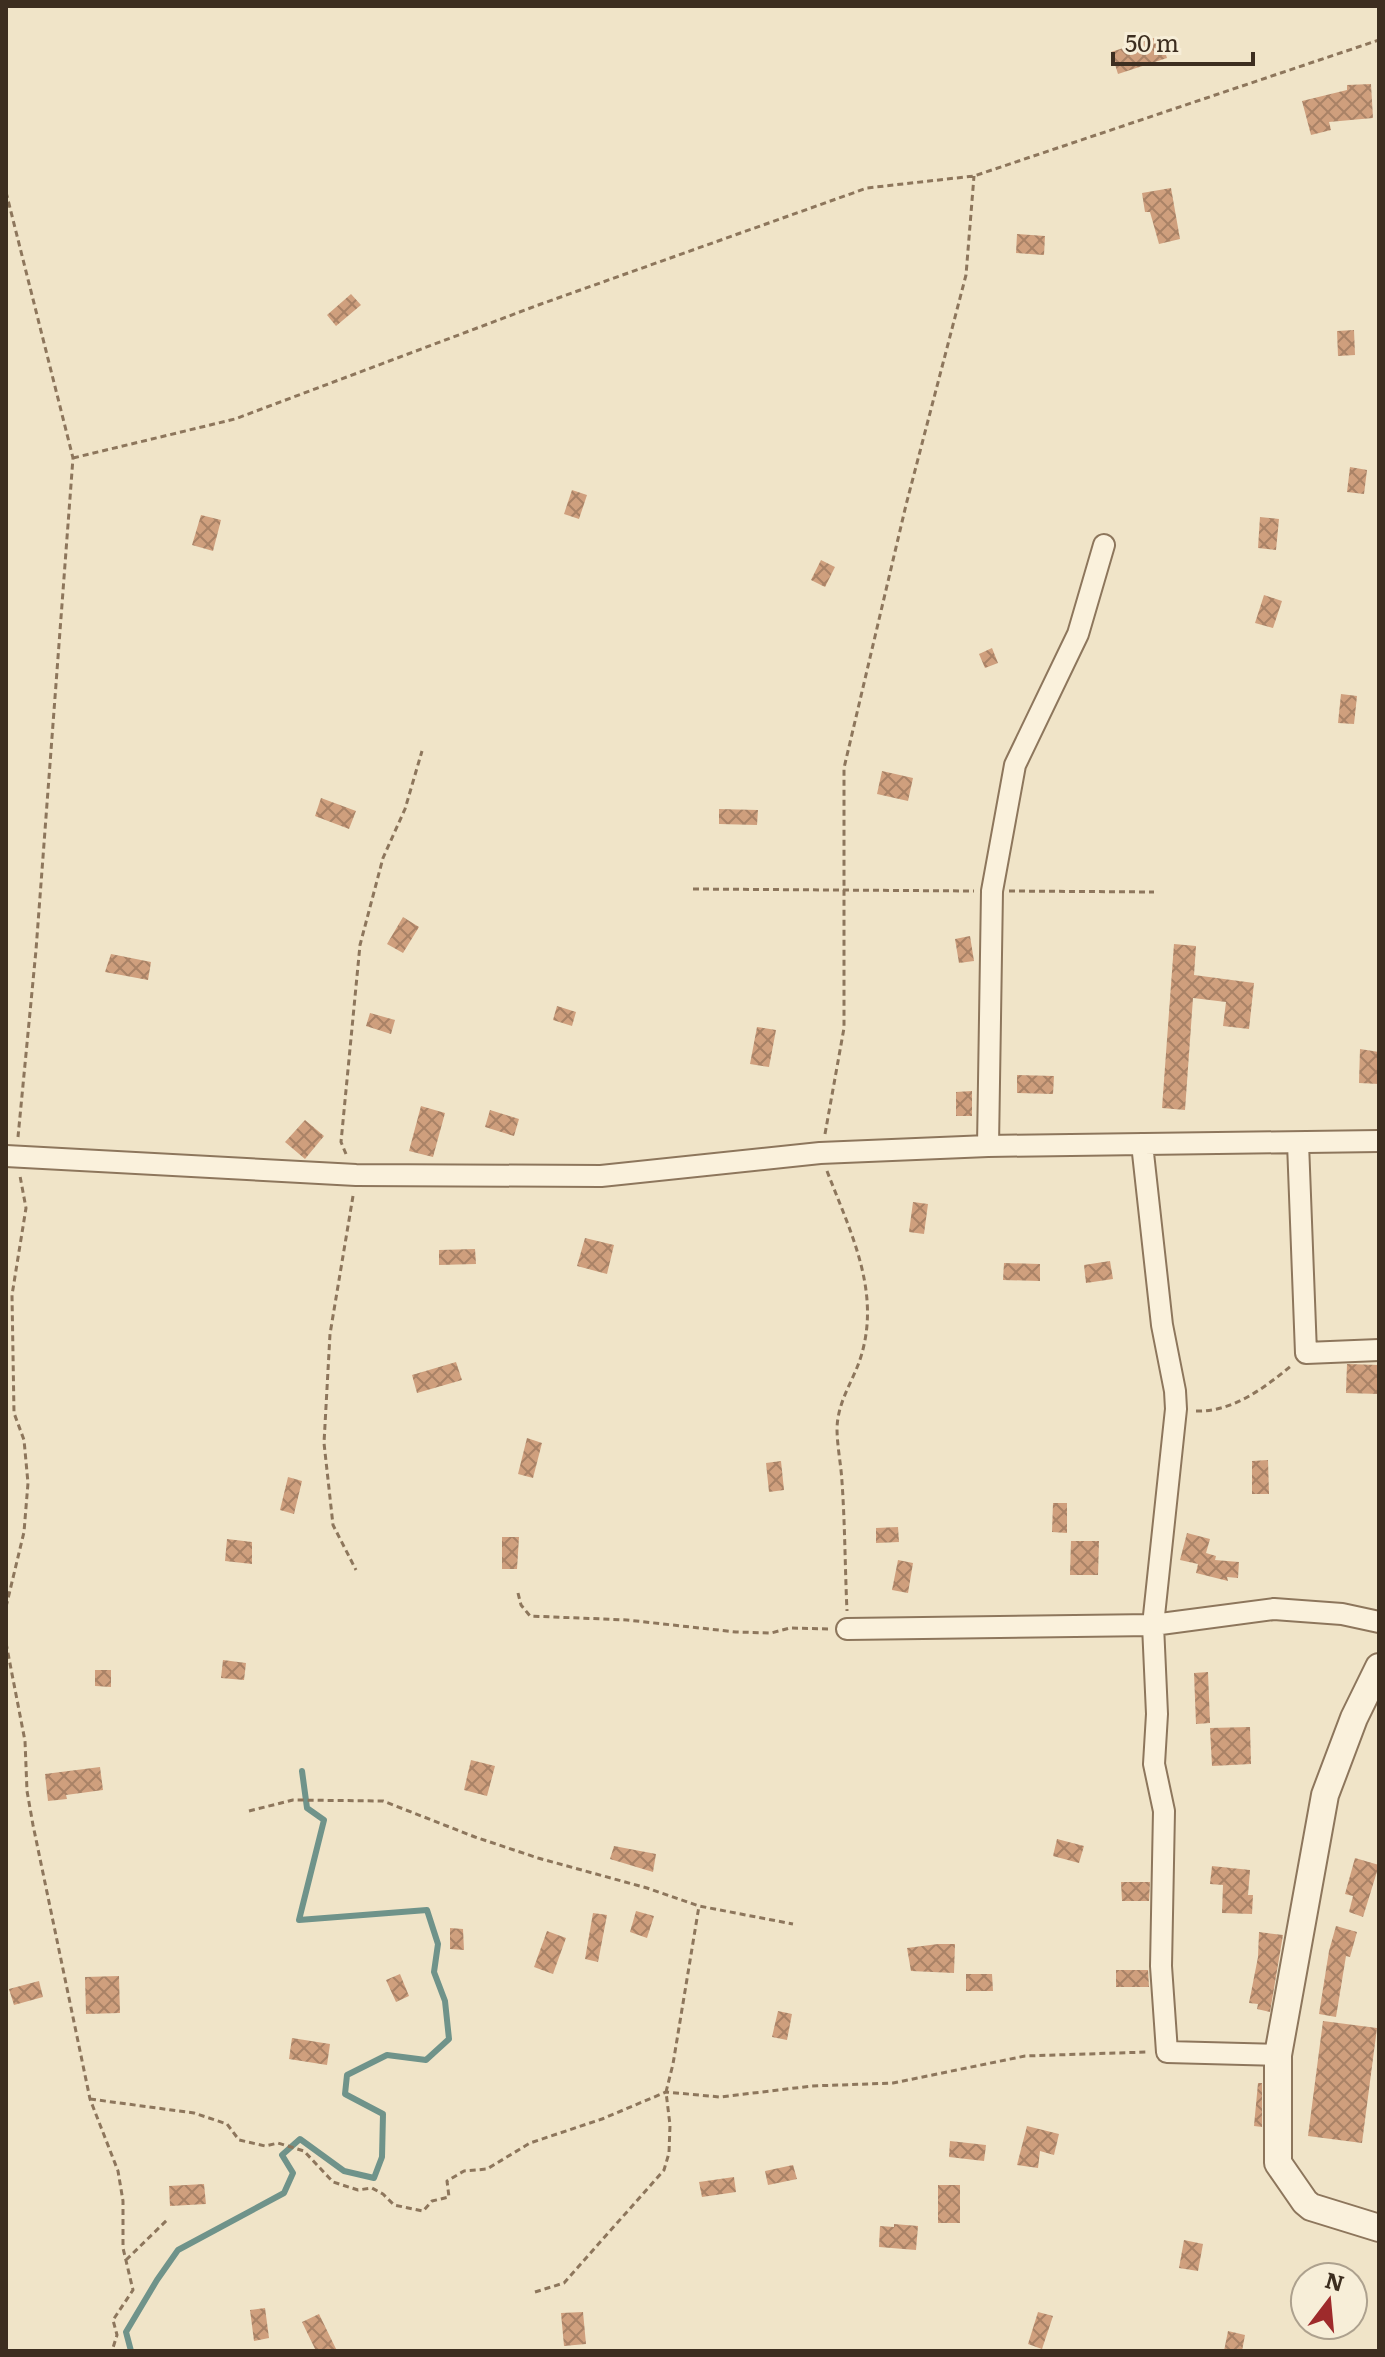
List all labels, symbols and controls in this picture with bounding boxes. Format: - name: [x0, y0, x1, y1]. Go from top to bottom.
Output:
- scale bar: [1113, 16, 1253, 66]
- text: 50 m: [1125, 24, 1179, 59]
- north arrow: [1289, 2261, 1369, 2341]
- text: N: [1322, 2262, 1348, 2299]

